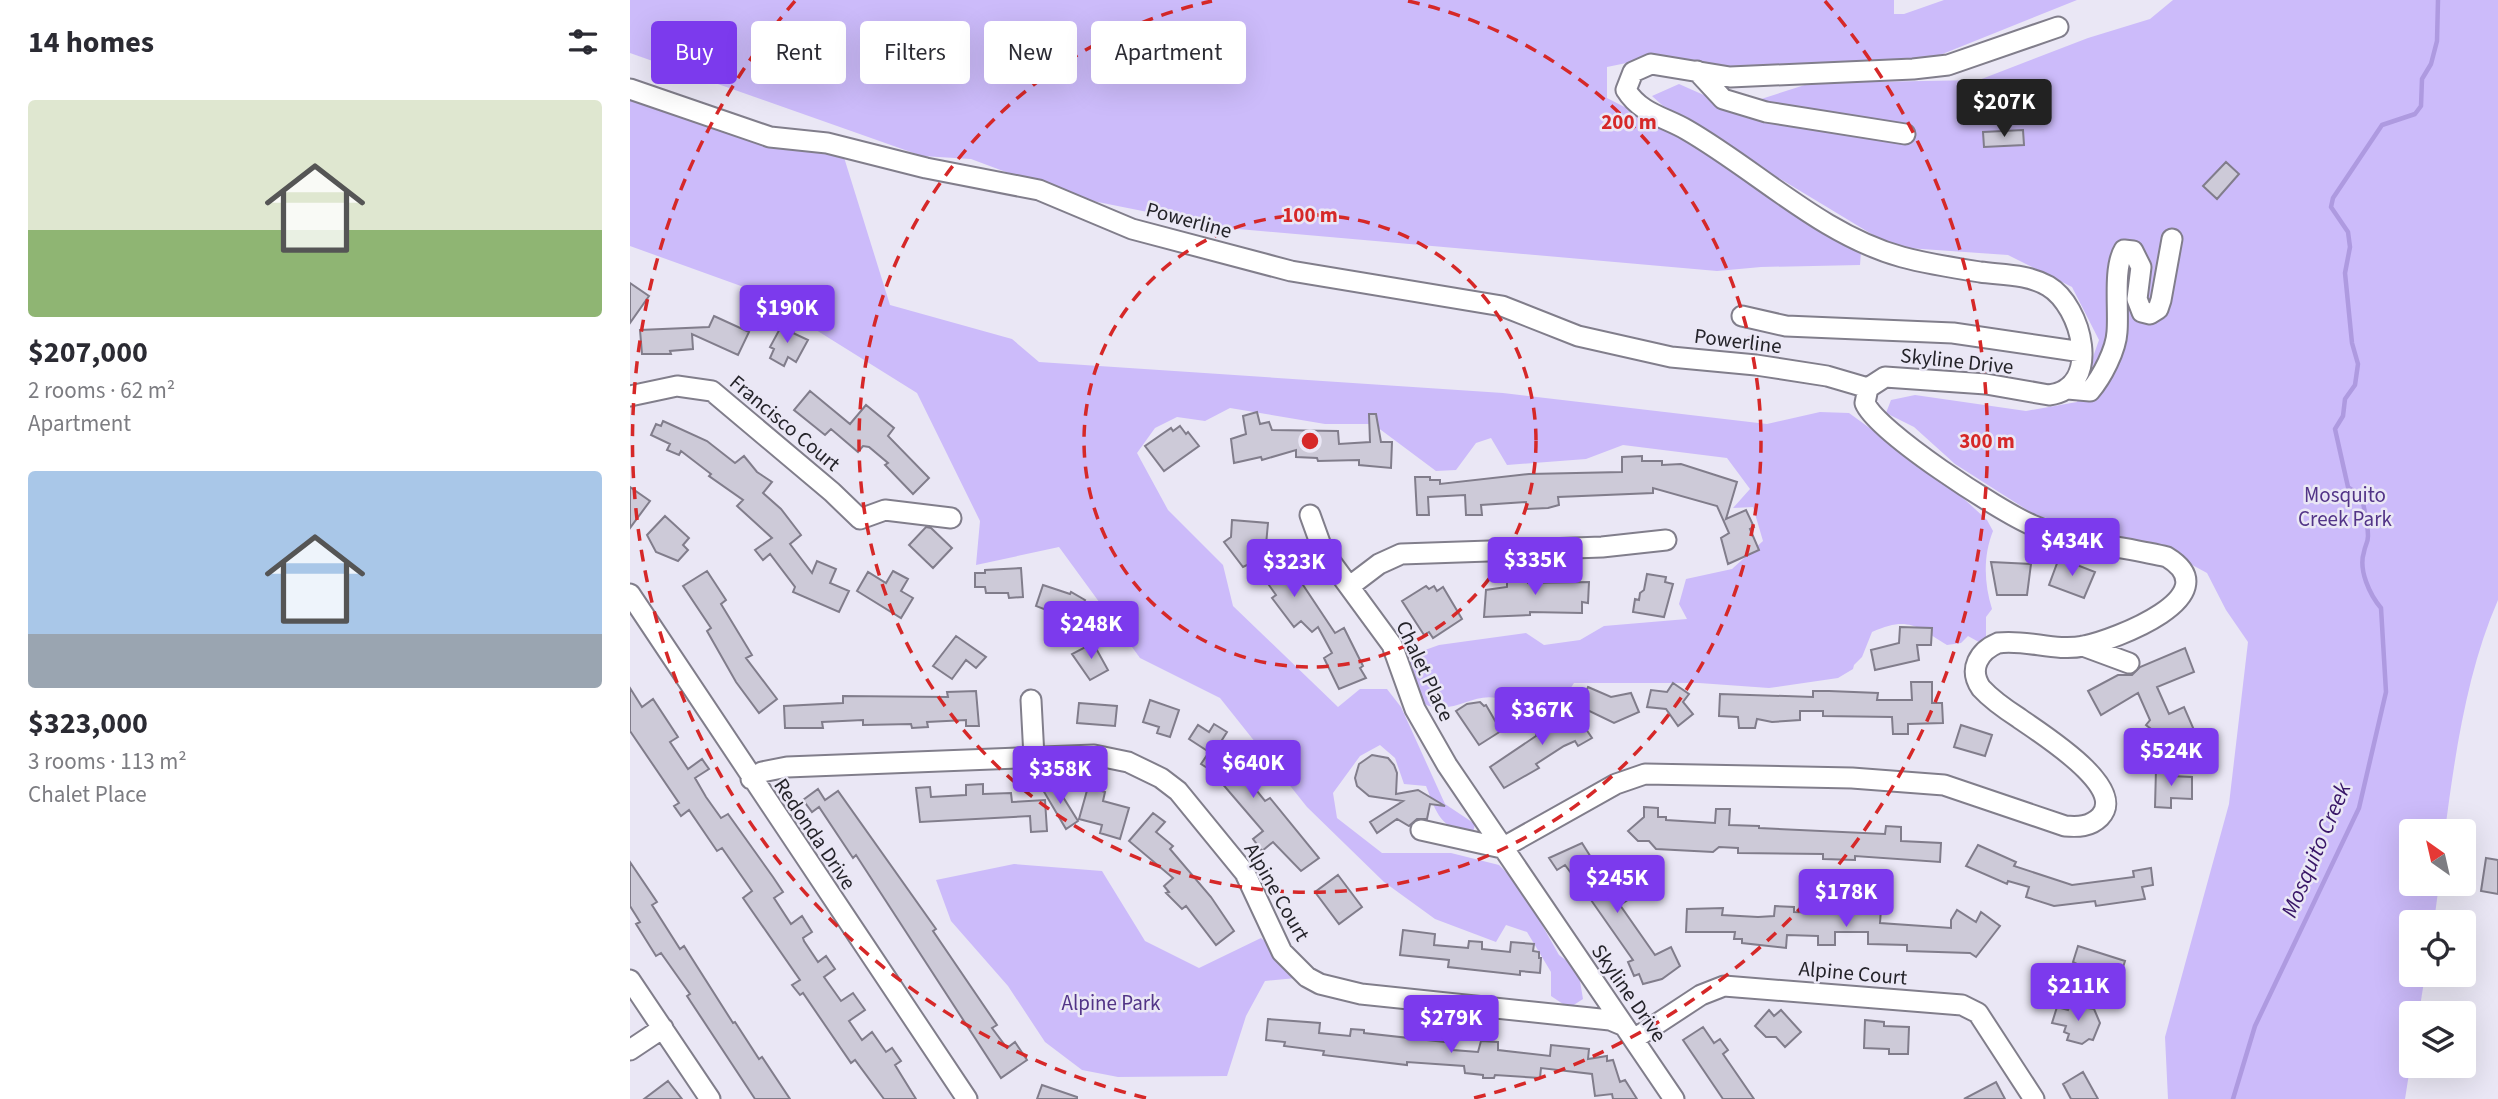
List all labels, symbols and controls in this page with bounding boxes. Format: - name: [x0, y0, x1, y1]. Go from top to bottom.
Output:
- text: 14 homes: [28, 21, 154, 64]
- chip: Buy: [651, 21, 737, 84]
- chip: Rent: [751, 21, 846, 84]
- chip: Filters: [860, 21, 970, 84]
- chip: New: [984, 21, 1077, 84]
- chip: Apartment: [1091, 21, 1246, 84]
- icon: filters: [564, 23, 602, 61]
- pin: $207K: [1955, 80, 2053, 139]
- text: $207K: [1973, 85, 2035, 118]
- text: 200 m: [1601, 107, 1657, 137]
- icon: home: [252, 145, 378, 271]
- street label: Powerline: [1143, 194, 1235, 246]
- text: 100 m: [1282, 200, 1338, 230]
- pin: $190K: [738, 286, 836, 345]
- text: $190K: [756, 291, 818, 324]
- street label: Powerline: [1693, 321, 1783, 361]
- text: $207,000: [28, 331, 148, 374]
- street label: Skyline Drive: [1899, 340, 2015, 382]
- street label: Francisco Court: [723, 368, 847, 478]
- text: 2 rooms · 62 m²: [28, 374, 175, 407]
- text: Apartment: [28, 407, 131, 440]
- text: 300 m: [1959, 426, 2015, 456]
- centre of rings: [1298, 429, 1322, 453]
- park label: Mosquito Creek Park: [2298, 480, 2392, 534]
- icon: home: [252, 516, 378, 642]
- pin: $434K: [2023, 518, 2121, 578]
- text: $434K: [2041, 524, 2103, 557]
- pin: $335K: [1486, 538, 1584, 597]
- pin: $323K: [1245, 540, 1343, 599]
- text: $335K: [1504, 543, 1566, 576]
- text: $323K: [1263, 545, 1325, 578]
- pin: $248K: [1042, 602, 1140, 661]
- text: $248K: [1060, 607, 1122, 640]
- street label: Chalet Place: [1389, 616, 1461, 726]
- pin: $367K: [1493, 688, 1591, 747]
- text: $367K: [1511, 693, 1573, 726]
- text: $323,000: [28, 702, 148, 745]
- pin: $524K: [2122, 728, 2220, 788]
- text: $524K: [2140, 734, 2202, 767]
- pin: $640K: [1204, 740, 1302, 800]
- text: 3 rooms · 113 m²: [28, 745, 187, 778]
- pin: $358K: [1011, 746, 1109, 806]
- text: $640K: [1222, 746, 1284, 779]
- text: $358K: [1029, 752, 1091, 785]
- street label: Redonda Drive: [767, 772, 863, 896]
- water label: Mosquito Creek: [2273, 776, 2360, 923]
- text: Chalet Place: [28, 778, 147, 811]
- north arrow: [2399, 819, 2476, 896]
- map controls: [2399, 819, 2476, 1078]
- street label: Alpine Court: [1237, 837, 1317, 947]
- pin: $245K: [1568, 856, 1666, 915]
- text: $245K: [1586, 861, 1648, 894]
- pin: $178K: [1797, 870, 1895, 929]
- text: $178K: [1815, 875, 1877, 908]
- button: locate: [2399, 910, 2476, 987]
- street label: Skyline Drive: [1584, 938, 1674, 1048]
- street label: Alpine Court: [1797, 953, 1909, 993]
- pin: $211K: [2029, 964, 2127, 1023]
- text: $211K: [2047, 969, 2109, 1002]
- park label: Alpine Park: [1062, 988, 1161, 1018]
- pin: $279K: [1402, 996, 1500, 1055]
- text: $279K: [1420, 1001, 1482, 1034]
- button: layers: [2399, 1001, 2476, 1078]

